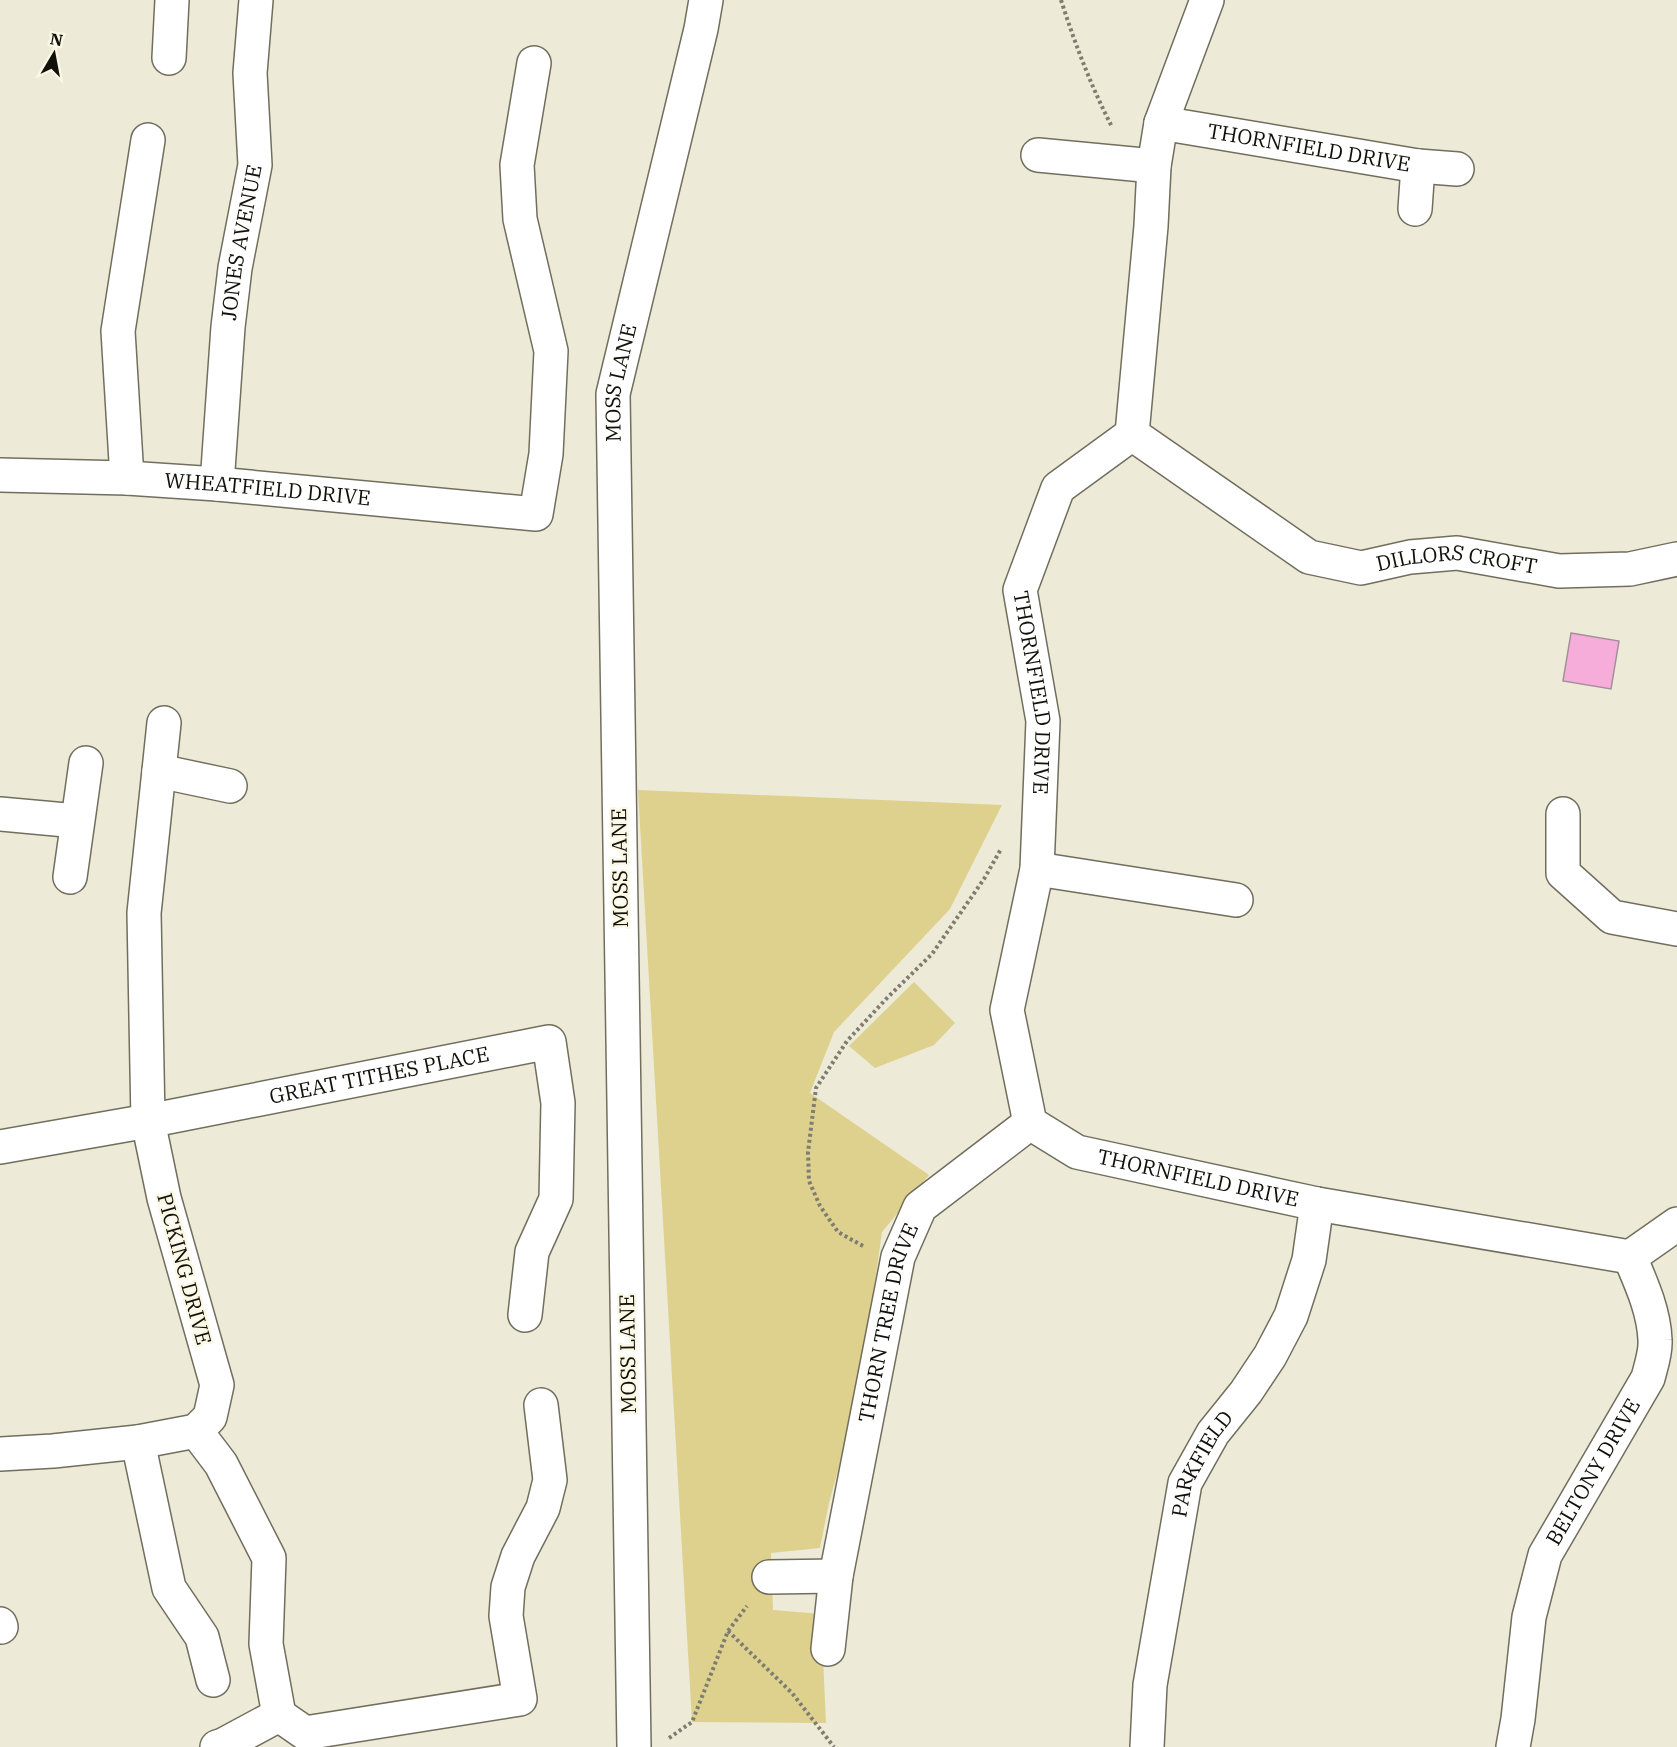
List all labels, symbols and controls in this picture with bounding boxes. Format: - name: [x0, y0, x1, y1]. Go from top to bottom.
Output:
- north arrow: [24, 24, 84, 84]
- text: N: [49, 28, 65, 50]
- street label: THORNFIELD DRIVE: [1205, 116, 1413, 178]
- street label: JONES AVENUE: [214, 162, 268, 322]
- street label: MOSS LANE: [598, 321, 642, 442]
- street label: WHEATFIELD DRIVE: [163, 466, 372, 511]
- street label: DILLORS CROFT: [1373, 537, 1540, 580]
- street label: THORNFIELD DRIVE: [1007, 588, 1059, 795]
- street label: MOSS LANE: [604, 808, 634, 928]
- street label: GREAT TITHES PLACE: [267, 1039, 491, 1110]
- street label: THORNFIELD DRIVE: [1095, 1142, 1302, 1213]
- street label: PICKING DRIVE: [151, 1190, 219, 1348]
- street label: THORN TREE DRIVE: [851, 1218, 924, 1425]
- street label: MOSS LANE: [612, 1294, 642, 1414]
- street label: BELTONY DRIVE: [1539, 1393, 1646, 1550]
- street label: PARKFIELD: [1164, 1404, 1239, 1519]

